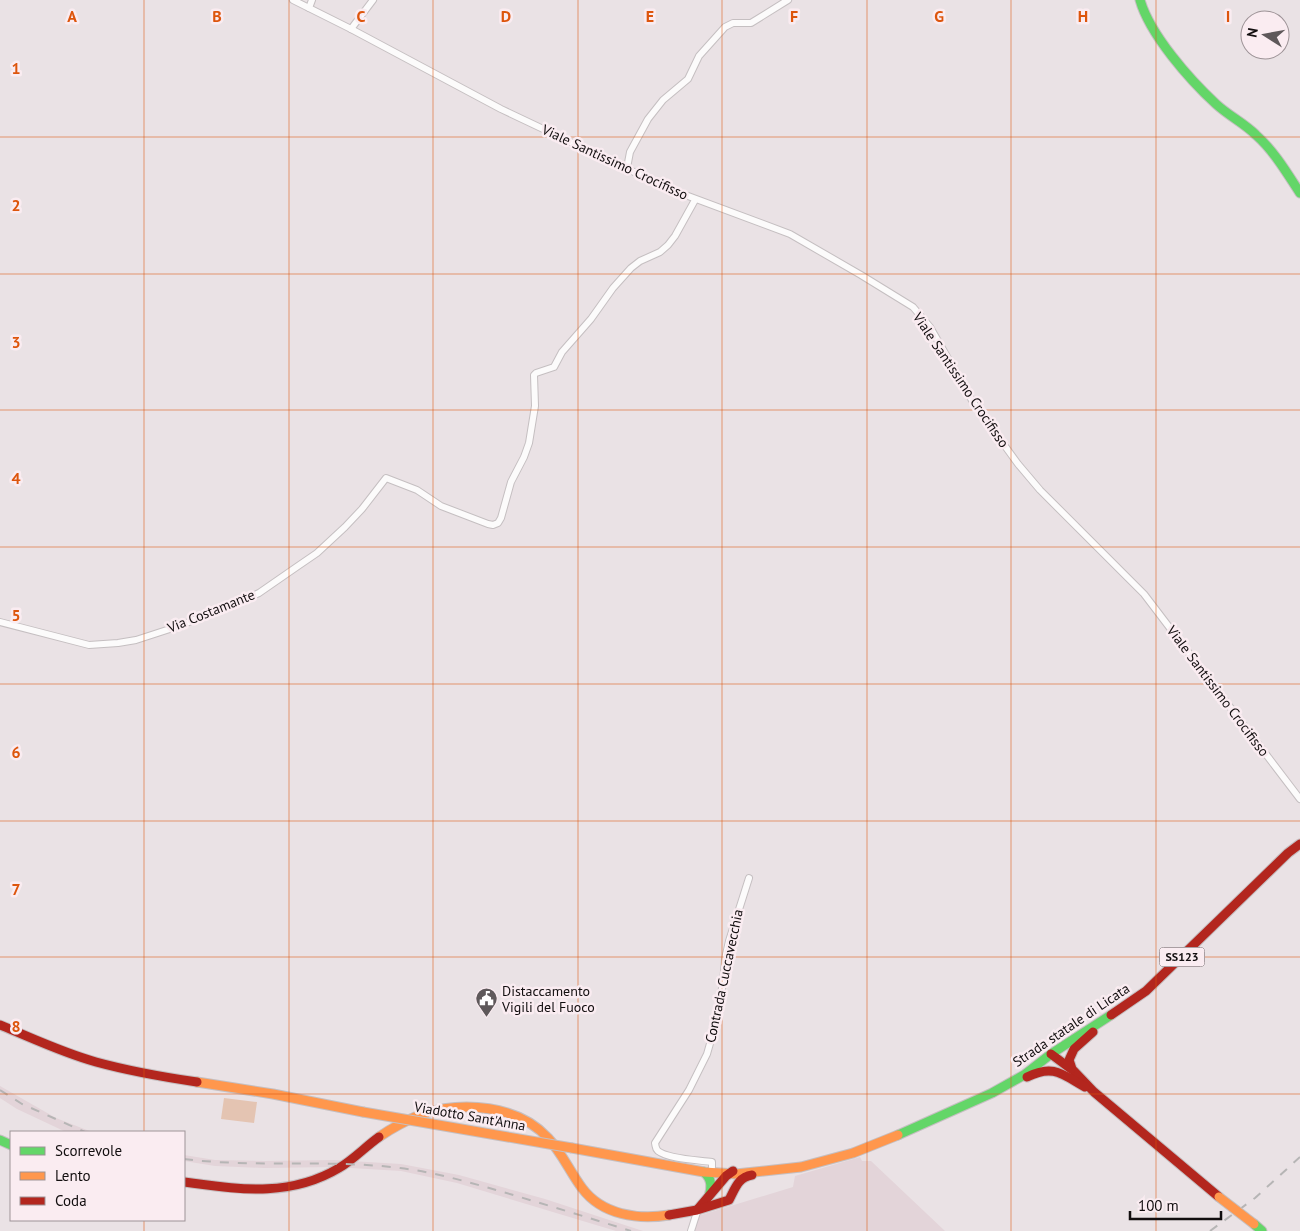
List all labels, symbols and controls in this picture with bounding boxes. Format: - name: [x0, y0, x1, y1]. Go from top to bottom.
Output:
- text: A: [67, 6, 77, 26]
- text: B: [212, 6, 222, 26]
- text: C: [357, 6, 366, 26]
- text: D: [501, 6, 511, 26]
- text: E: [646, 6, 654, 26]
- text: F: [790, 6, 798, 26]
- text: G: [934, 6, 944, 26]
- text: H: [1078, 6, 1088, 26]
- text: I: [1226, 6, 1230, 26]
- north arrow: [1240, 10, 1290, 60]
- text: N: [1243, 26, 1262, 39]
- text: 1: [11, 58, 21, 78]
- street label: Viale Santissimo Crocifisso: [538, 120, 691, 204]
- text: 2: [11, 195, 21, 215]
- street label: Viale Santissimo Crocifisso: [908, 308, 1013, 451]
- text: 3: [11, 332, 21, 352]
- text: 4: [11, 468, 21, 488]
- street label: Via Costamante: [164, 585, 257, 637]
- text: 5: [11, 605, 21, 625]
- street label: Viale Santissimo Crocifisso: [1162, 621, 1273, 760]
- text: 6: [11, 742, 21, 762]
- text: 7: [11, 879, 21, 899]
- street label: Contrada Cuccavecchia: [701, 908, 747, 1044]
- road number: SS123: [1160, 948, 1204, 966]
- street label: Strada statale di Licata: [1009, 979, 1133, 1071]
- place label: Distaccamento Vigili del Fuoco: [501, 982, 595, 1016]
- public building icon: Distaccamento Vigili del Fuoco: [474, 987, 498, 1018]
- text: 8: [11, 1016, 21, 1036]
- street label: Viadotto Sant'Anna: [412, 1097, 527, 1135]
- legend: [10, 1131, 185, 1221]
- text: Scorrevole: [55, 1141, 122, 1160]
- text: Lento: [55, 1166, 91, 1185]
- scale bar: [1130, 1188, 1221, 1220]
- text: Coda: [55, 1191, 87, 1210]
- text: 100 m: [1138, 1196, 1179, 1215]

